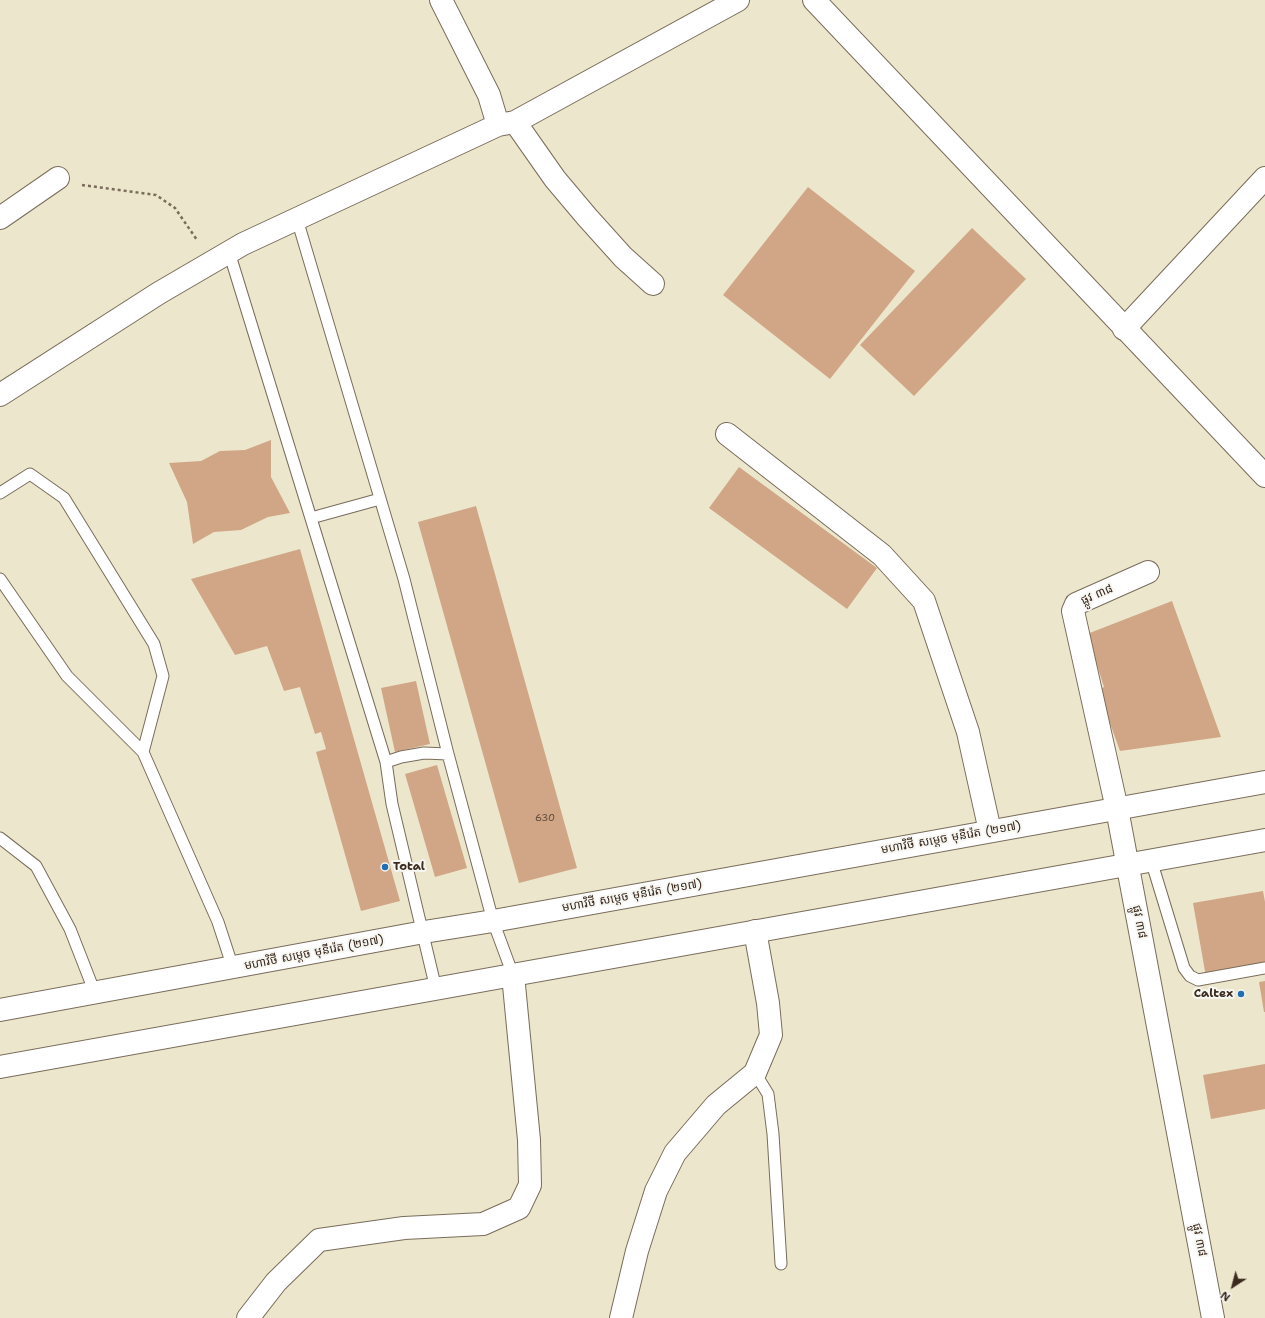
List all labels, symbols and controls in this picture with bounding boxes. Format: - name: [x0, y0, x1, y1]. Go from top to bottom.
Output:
- street label: ផ្លូវ ៣៨: [1079, 582, 1115, 608]
- house number: 630: [535, 812, 555, 824]
- street label: មហាវិថី សម្តេច មុនីរ៉េត (២១៧): [880, 819, 1022, 857]
- place label: Total: [393, 860, 425, 874]
- marker: Total: [380, 862, 390, 872]
- street label: មហាវិថី សម្តេច មុនីរ៉េត (២១៧): [561, 877, 703, 915]
- street label: ផ្លូវ ៣៨: [1129, 904, 1149, 940]
- street label: មហាវិថី សម្តេច មុនីរ៉េត (២១៧): [243, 932, 385, 974]
- place label: Caltex: [1194, 987, 1233, 1001]
- marker: Caltex: [1236, 989, 1246, 999]
- street label: ផ្លូវ ៣៨: [1189, 1222, 1209, 1258]
- north arrow: [1213, 1266, 1253, 1306]
- text: N: [1218, 1287, 1234, 1305]

